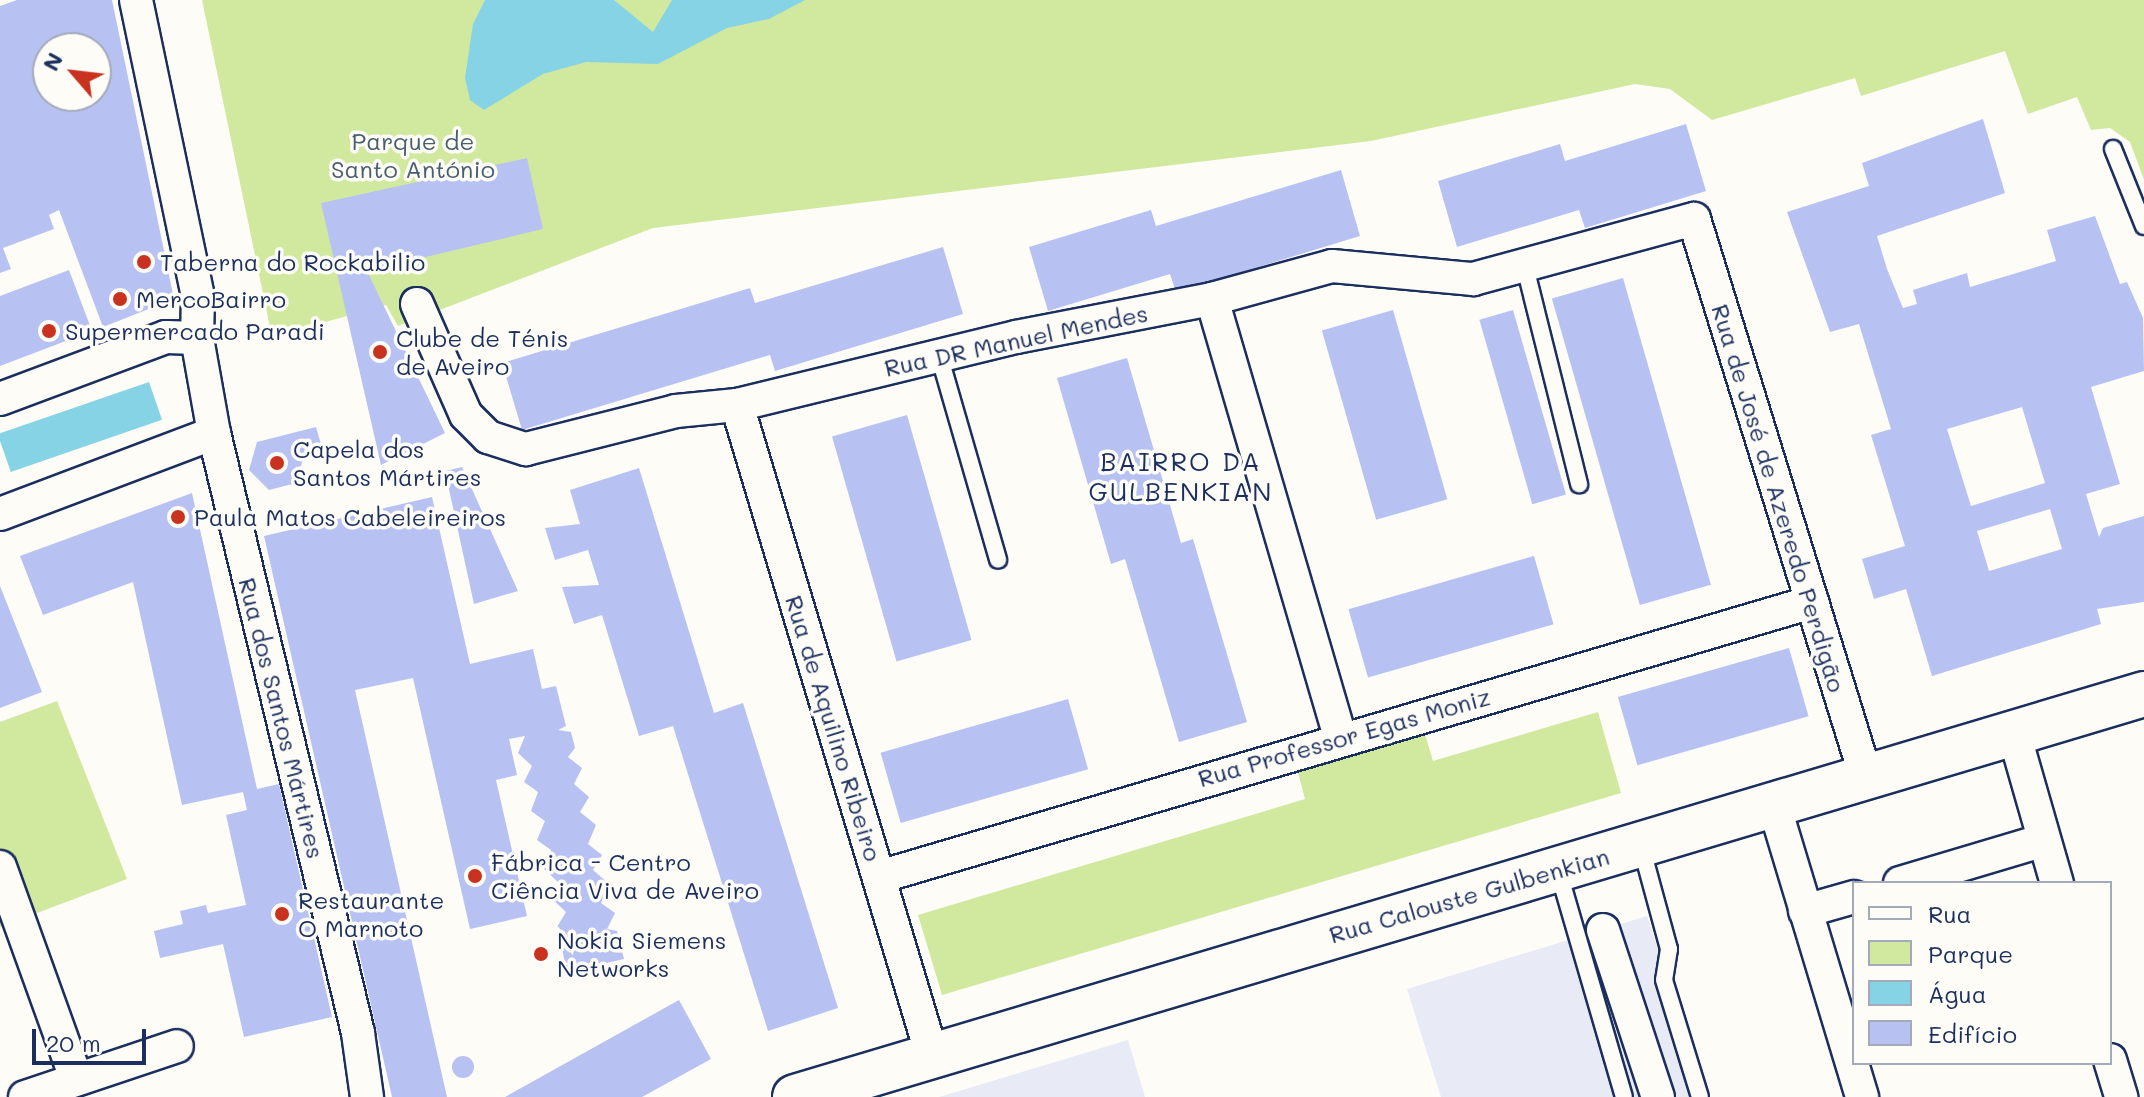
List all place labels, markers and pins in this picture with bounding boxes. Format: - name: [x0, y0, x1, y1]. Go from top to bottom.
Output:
- place label: Taberna do Rockabilio: [160, 248, 425, 276]
- marker: Taberna do Rockabilio: [135, 253, 153, 271]
- place label: MercoBairro: [136, 285, 286, 313]
- marker: MercoBairro: [111, 290, 129, 308]
- place label: Supermercado Paradi: [65, 317, 325, 345]
- marker: Supermercado Paradi: [40, 322, 58, 340]
- place label: Clube de Ténis de Aveiro: [396, 324, 568, 380]
- marker: Clube de Ténis de Aveiro: [371, 343, 389, 361]
- place label: Capela dos Santos Mártires: [293, 435, 481, 491]
- marker: Capela dos Santos Mártires: [268, 454, 286, 472]
- place label: Paula Matos Cabeleireiros: [194, 503, 506, 531]
- marker: Paula Matos Cabeleireiros: [169, 508, 187, 526]
- place label: Fábrica - Centro Ciência Viva de Aveiro: [491, 848, 759, 904]
- marker: Fábrica - Centro Ciência Viva de Aveiro: [466, 867, 484, 885]
- place label: Restaurante O Marnoto: [298, 886, 444, 942]
- marker: Restaurante O Marnoto: [273, 905, 291, 923]
- place label: Nokia Siemens Networks: [557, 926, 726, 982]
- marker: Nokia Siemens Networks: [532, 945, 550, 963]

